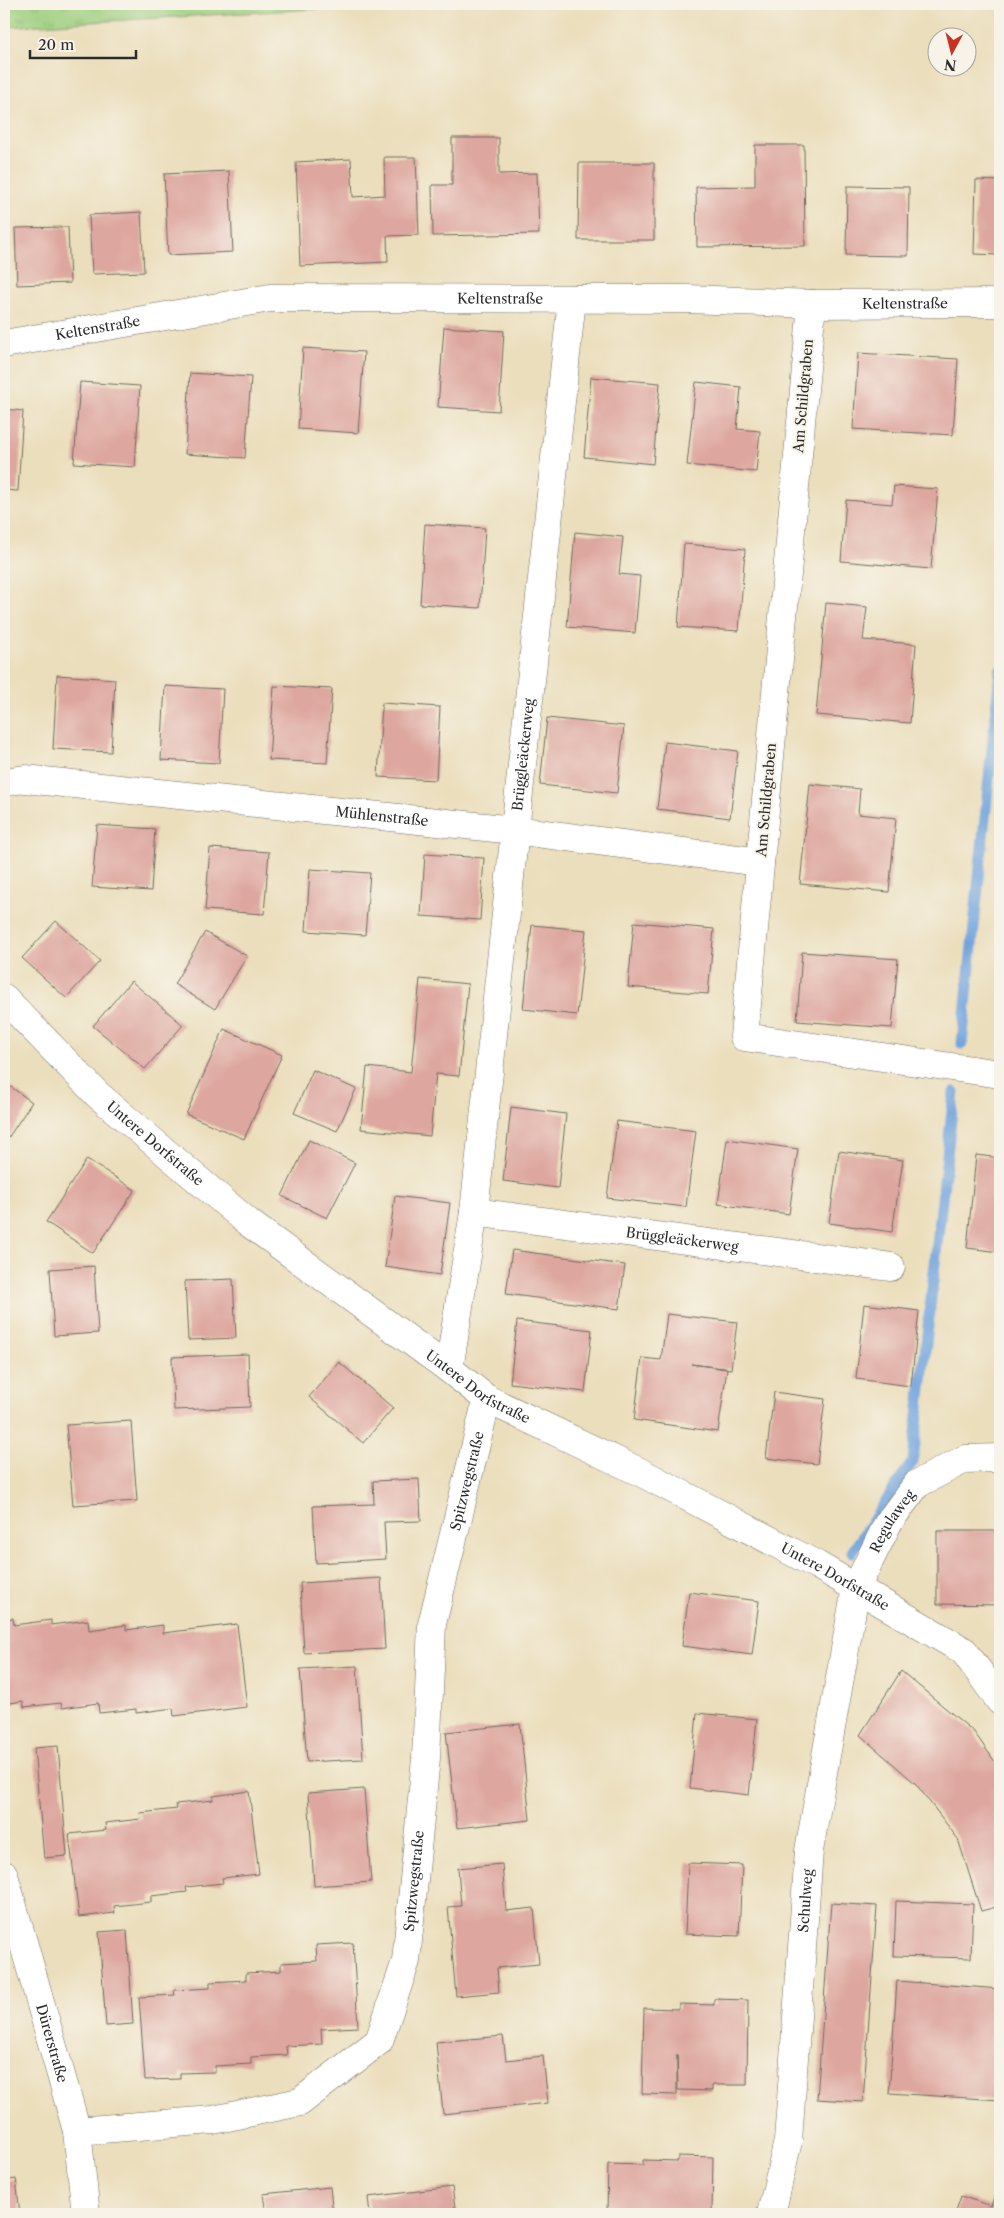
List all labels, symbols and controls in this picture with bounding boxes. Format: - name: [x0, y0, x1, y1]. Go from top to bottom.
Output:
- scale bar: [30, 28, 136, 60]
- north arrow: [926, 28, 976, 78]
- text: 20 m: [38, 35, 74, 54]
- text: N: [943, 55, 958, 75]
- street label: Keltenstraße: [457, 289, 543, 308]
- street label: Keltenstraße: [862, 294, 948, 313]
- street label: Keltenstraße: [54, 312, 142, 344]
- street label: Am Schildgraben: [789, 338, 817, 455]
- street label: Brüggleäckerweg: [508, 697, 538, 812]
- street label: Am Schildgraben: [752, 742, 780, 859]
- street label: Mühlenstraße: [334, 802, 430, 830]
- street label: Untere Dorfstraße: [103, 1097, 208, 1190]
- street label: Brüggleäckerweg: [625, 1223, 740, 1256]
- street label: Untere Dorfstraße: [422, 1346, 533, 1427]
- street label: Spitzwegstraße: [446, 1429, 488, 1532]
- street label: Regulaweg: [866, 1485, 919, 1556]
- street label: Untere Dorfstraße: [778, 1539, 893, 1614]
- street label: Spitzwegstraße: [400, 1829, 428, 1932]
- street label: Schulweg: [794, 1868, 817, 1933]
- street label: Dürerstraße: [32, 2002, 72, 2085]

